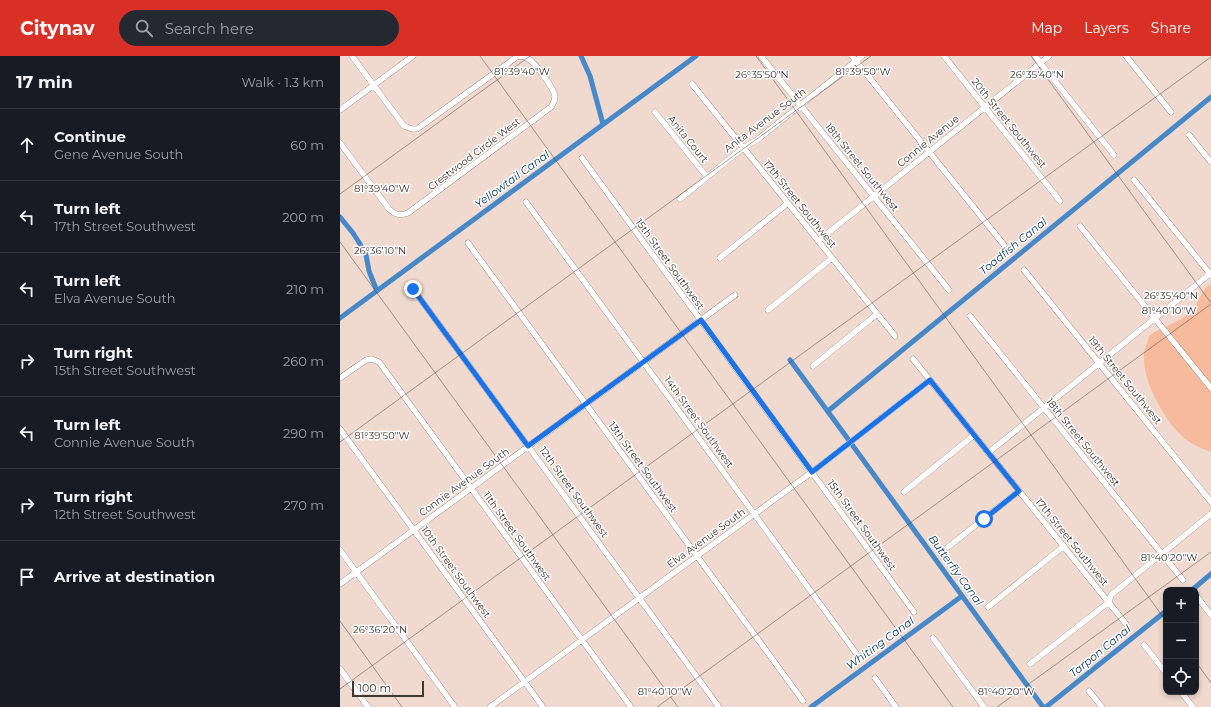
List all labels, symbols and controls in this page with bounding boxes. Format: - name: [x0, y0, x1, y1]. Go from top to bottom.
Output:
- search box: [119, 10, 399, 46]
- text: Citynav: [20, 17, 95, 40]
- icon: search: [133, 17, 155, 39]
- text: Search here: [165, 19, 254, 38]
- text: Map: [1031, 19, 1062, 37]
- text: Layers: [1084, 19, 1129, 37]
- text: Share: [1151, 19, 1191, 37]
- text: 81°39'40"W: [494, 65, 550, 78]
- text: 81°39'50"W: [835, 65, 891, 78]
- text: 26°35'50"N: [735, 68, 789, 81]
- text: 26°35'40"N: [1010, 68, 1064, 81]
- text: 17 min: [16, 72, 73, 92]
- text: Walk · 1.3 km: [241, 74, 324, 90]
- street label: 20th Street Southwest: [969, 75, 1049, 171]
- street label: Anita Avenue South: [721, 85, 809, 155]
- street label: Connie Avenue: [894, 112, 962, 170]
- street label: Anita Court: [665, 113, 711, 165]
- street label: Crestwood Circle West: [425, 115, 523, 193]
- street label: 18th Street Southwest: [822, 120, 902, 214]
- text: Continue: [54, 127, 126, 146]
- icon: ahead: [16, 134, 38, 156]
- text: 60 m: [290, 137, 324, 153]
- text: Gene Avenue South: [54, 146, 183, 162]
- water label: Yellowtail Canal: [472, 147, 552, 211]
- street label: 17th Street Southwest: [761, 158, 839, 250]
- text: 81°39'40"W: [354, 182, 410, 195]
- text: Turn left: [54, 199, 121, 218]
- icon: left: [16, 206, 38, 228]
- text: 200 m: [282, 209, 324, 225]
- water label: Toadfish Canal: [976, 214, 1050, 278]
- street label: 15th Street Southwest: [633, 216, 707, 312]
- text: 17th Street Southwest: [54, 218, 196, 234]
- text: 26°36'10"N: [354, 244, 406, 257]
- text: Turn left: [54, 271, 121, 290]
- icon: left: [16, 278, 38, 300]
- route end: [404, 280, 422, 298]
- text: 210 m: [286, 281, 324, 297]
- text: 26°35'40"N: [1144, 289, 1198, 302]
- text: Elva Avenue South: [54, 290, 175, 306]
- text: 81°40'10"W: [1142, 304, 1196, 317]
- street label: 19th Street Southwest: [1085, 333, 1165, 427]
- text: Turn right: [54, 343, 133, 362]
- icon: right: [16, 350, 38, 372]
- text: 260 m: [283, 353, 324, 369]
- text: 15th Street Southwest: [54, 362, 196, 378]
- street label: 14th Street Southwest: [661, 374, 737, 470]
- street label: 18th Street Southwest: [1043, 395, 1123, 489]
- text: Turn left: [54, 415, 121, 434]
- street label: 13th Street Southwest: [606, 419, 680, 515]
- icon: left: [16, 422, 38, 444]
- text: 290 m: [283, 425, 324, 441]
- text: 81°39'50"W: [354, 429, 410, 442]
- text: Connie Avenue South: [54, 434, 195, 450]
- street label: 12th Street Southwest: [537, 444, 611, 540]
- street label: Connie Avenue South: [416, 445, 512, 519]
- street label: 15th Street Southwest: [825, 477, 899, 573]
- text: Turn right: [54, 487, 133, 506]
- street label: 11th Street Southwest: [480, 489, 554, 583]
- icon: right: [16, 494, 38, 516]
- street label: 17th Street Southwest: [1033, 496, 1111, 588]
- text: 270 m: [283, 497, 324, 513]
- street label: Elva Avenue South: [664, 505, 748, 571]
- text: 12th Street Southwest: [54, 506, 196, 522]
- route start: [975, 510, 993, 528]
- street label: 10th Street Southwest: [418, 524, 494, 620]
- water label: Butterfly Canal: [926, 532, 986, 608]
- text: 81°40'20"W: [1141, 551, 1197, 564]
- icon: arrive: [16, 566, 38, 588]
- text: Arrive at destination: [54, 567, 215, 586]
- map controls: [1163, 587, 1199, 695]
- button: +: [1163, 587, 1199, 623]
- water label: Whiting Canal: [843, 614, 917, 672]
- water label: Tarpon Canal: [1066, 622, 1134, 680]
- text: 26°36'20"N: [353, 623, 407, 636]
- button: −: [1163, 623, 1199, 659]
- button: locate: [1163, 659, 1199, 695]
- scale bar: [352, 679, 424, 698]
- text: 100 m: [358, 681, 391, 695]
- text: 81°40'10"W: [638, 685, 692, 698]
- text: 81°40'20"W: [978, 685, 1034, 698]

